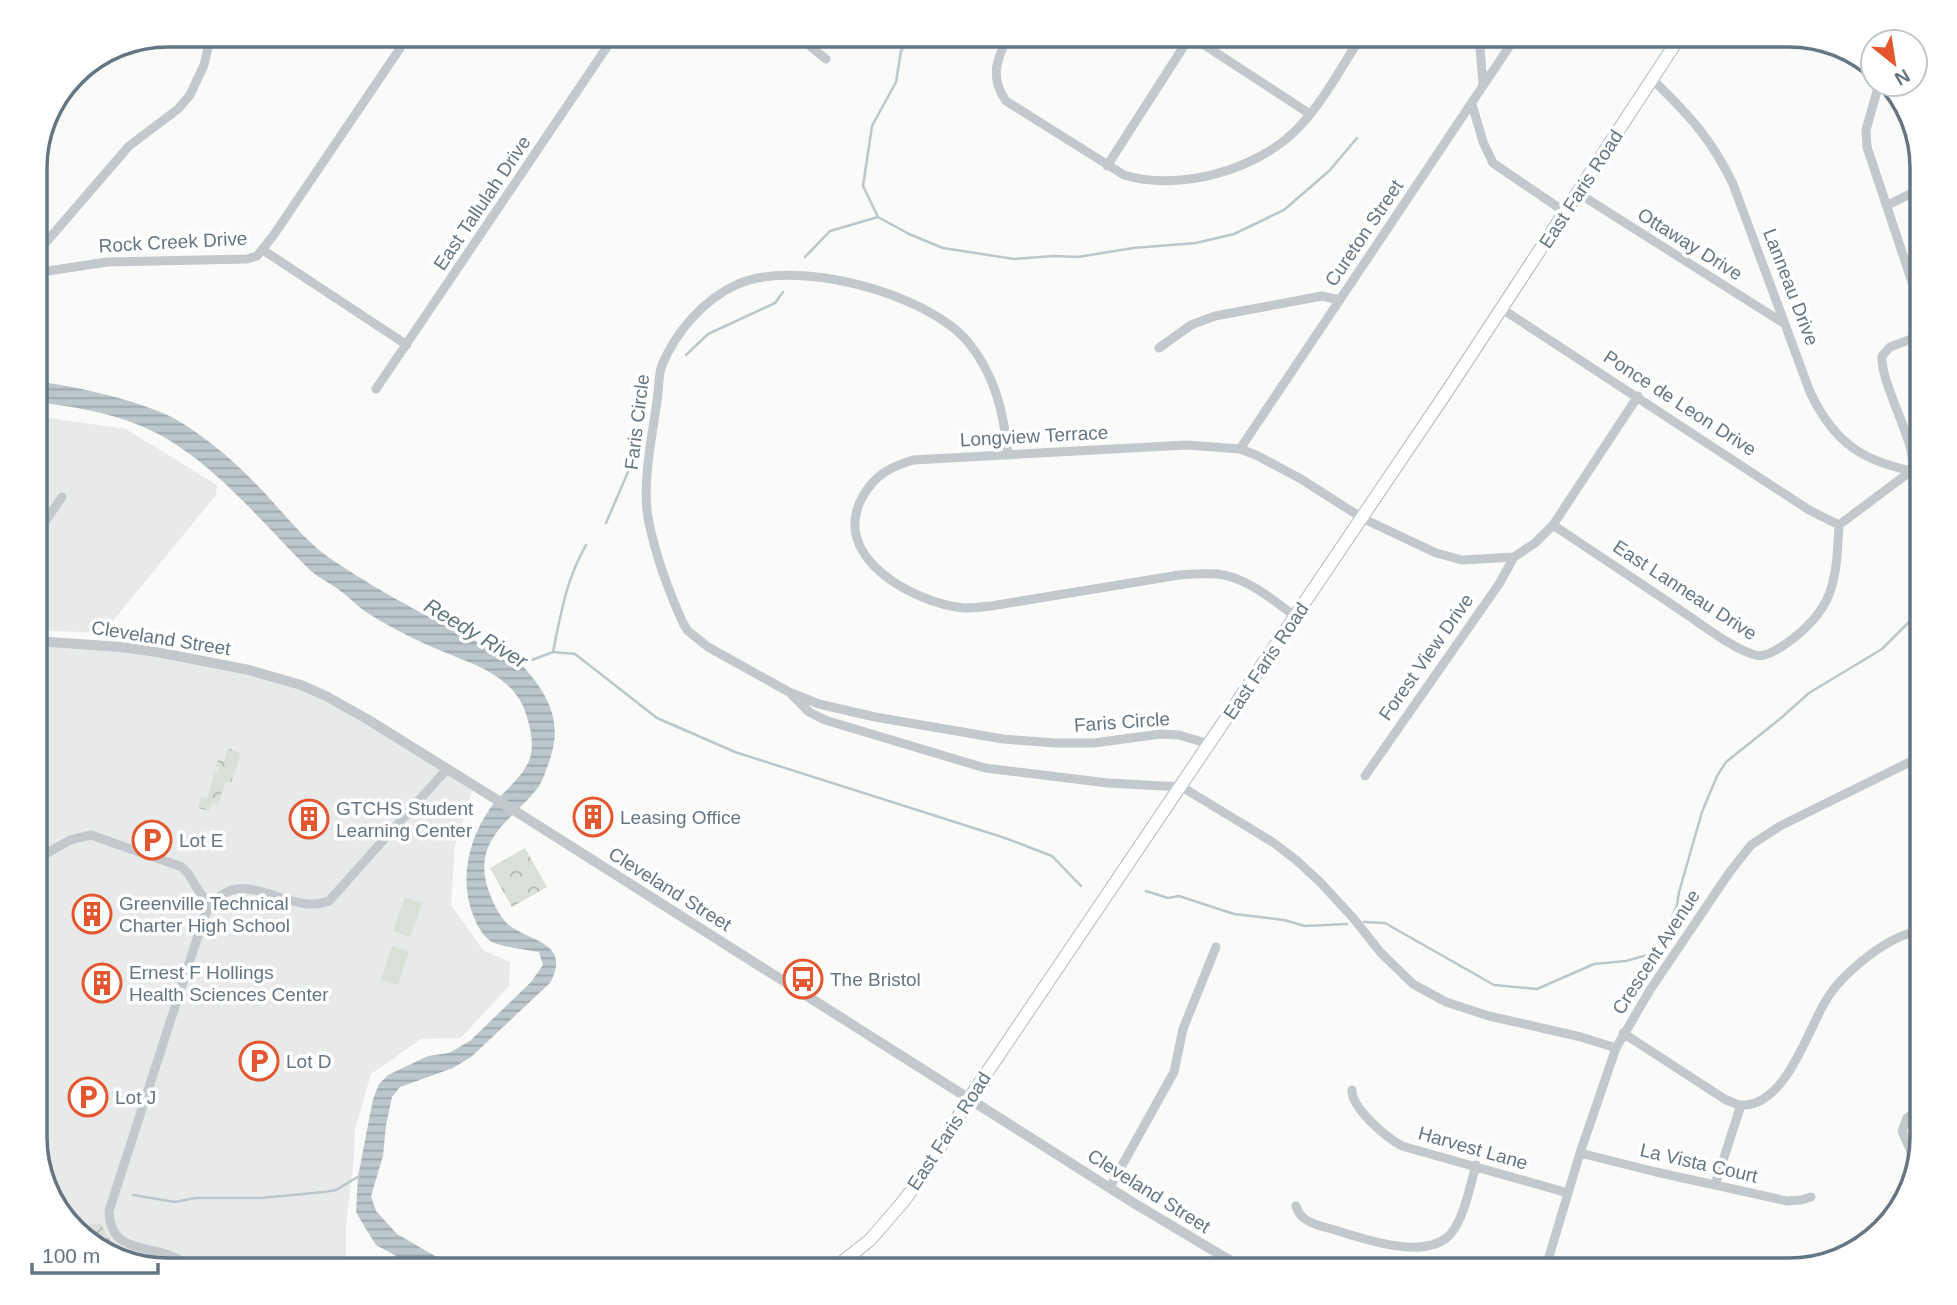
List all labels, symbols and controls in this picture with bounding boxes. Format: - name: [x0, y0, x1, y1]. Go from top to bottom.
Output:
- north arrow: [1859, 28, 1929, 98]
- text: N: [1891, 65, 1913, 90]
- street label: East Faris Road: [1535, 126, 1627, 252]
- street label: East Tallulah Drive: [429, 132, 535, 274]
- street label: Cureton Street: [1321, 175, 1408, 290]
- street label: Ottaway Drive: [1634, 203, 1746, 285]
- street label: Lanneau Drive: [1759, 226, 1823, 348]
- street label: Rock Creek Drive: [98, 228, 248, 256]
- street label: Ponce de Leon Drive: [1600, 346, 1760, 460]
- street label: Faris Circle: [621, 373, 653, 471]
- street label: Longview Terrace: [959, 422, 1109, 450]
- street label: East Lanneau Drive: [1609, 536, 1761, 644]
- street label: Forest View Drive: [1374, 590, 1478, 724]
- water label: Reedy River: [421, 593, 532, 673]
- street label: East Faris Road: [1219, 599, 1313, 723]
- street label: Cleveland Street: [90, 617, 233, 659]
- street label: Faris Circle: [1073, 708, 1171, 736]
- building icon: Leasing Office: [572, 796, 614, 838]
- building icon: GTCHS Student Learning Center: [288, 798, 330, 840]
- place label: GTCHS Student Learning Center: [336, 798, 474, 841]
- place label: Leasing Office: [620, 807, 741, 828]
- parking icon: Lot E: [131, 819, 173, 861]
- place label: Lot E: [179, 830, 223, 851]
- street label: Cleveland Street: [605, 843, 736, 936]
- street label: Crescent Avenue: [1608, 886, 1704, 1018]
- building icon: Greenville Technical Charter High School: [71, 893, 113, 935]
- place label: Greenville Technical Charter High School: [119, 893, 290, 936]
- bus stop icon: The Bristol: [782, 958, 824, 1000]
- building icon: Ernest F Hollings Health Sciences Center: [81, 962, 123, 1004]
- place label: Ernest F Hollings Health Sciences Center: [129, 962, 329, 1005]
- place label: The Bristol: [830, 969, 921, 990]
- parking icon: Lot D: [238, 1040, 280, 1082]
- place label: Lot D: [286, 1051, 331, 1072]
- street label: East Faris Road: [903, 1068, 995, 1194]
- parking icon: Lot J: [67, 1076, 109, 1118]
- place label: Lot J: [115, 1087, 156, 1108]
- street label: Harvest Lane: [1416, 1122, 1530, 1174]
- street label: La Vista Court: [1638, 1139, 1761, 1187]
- street label: Cleveland Street: [1084, 1145, 1215, 1238]
- scale bar: [32, 1232, 158, 1276]
- text: 100 m: [42, 1244, 100, 1267]

